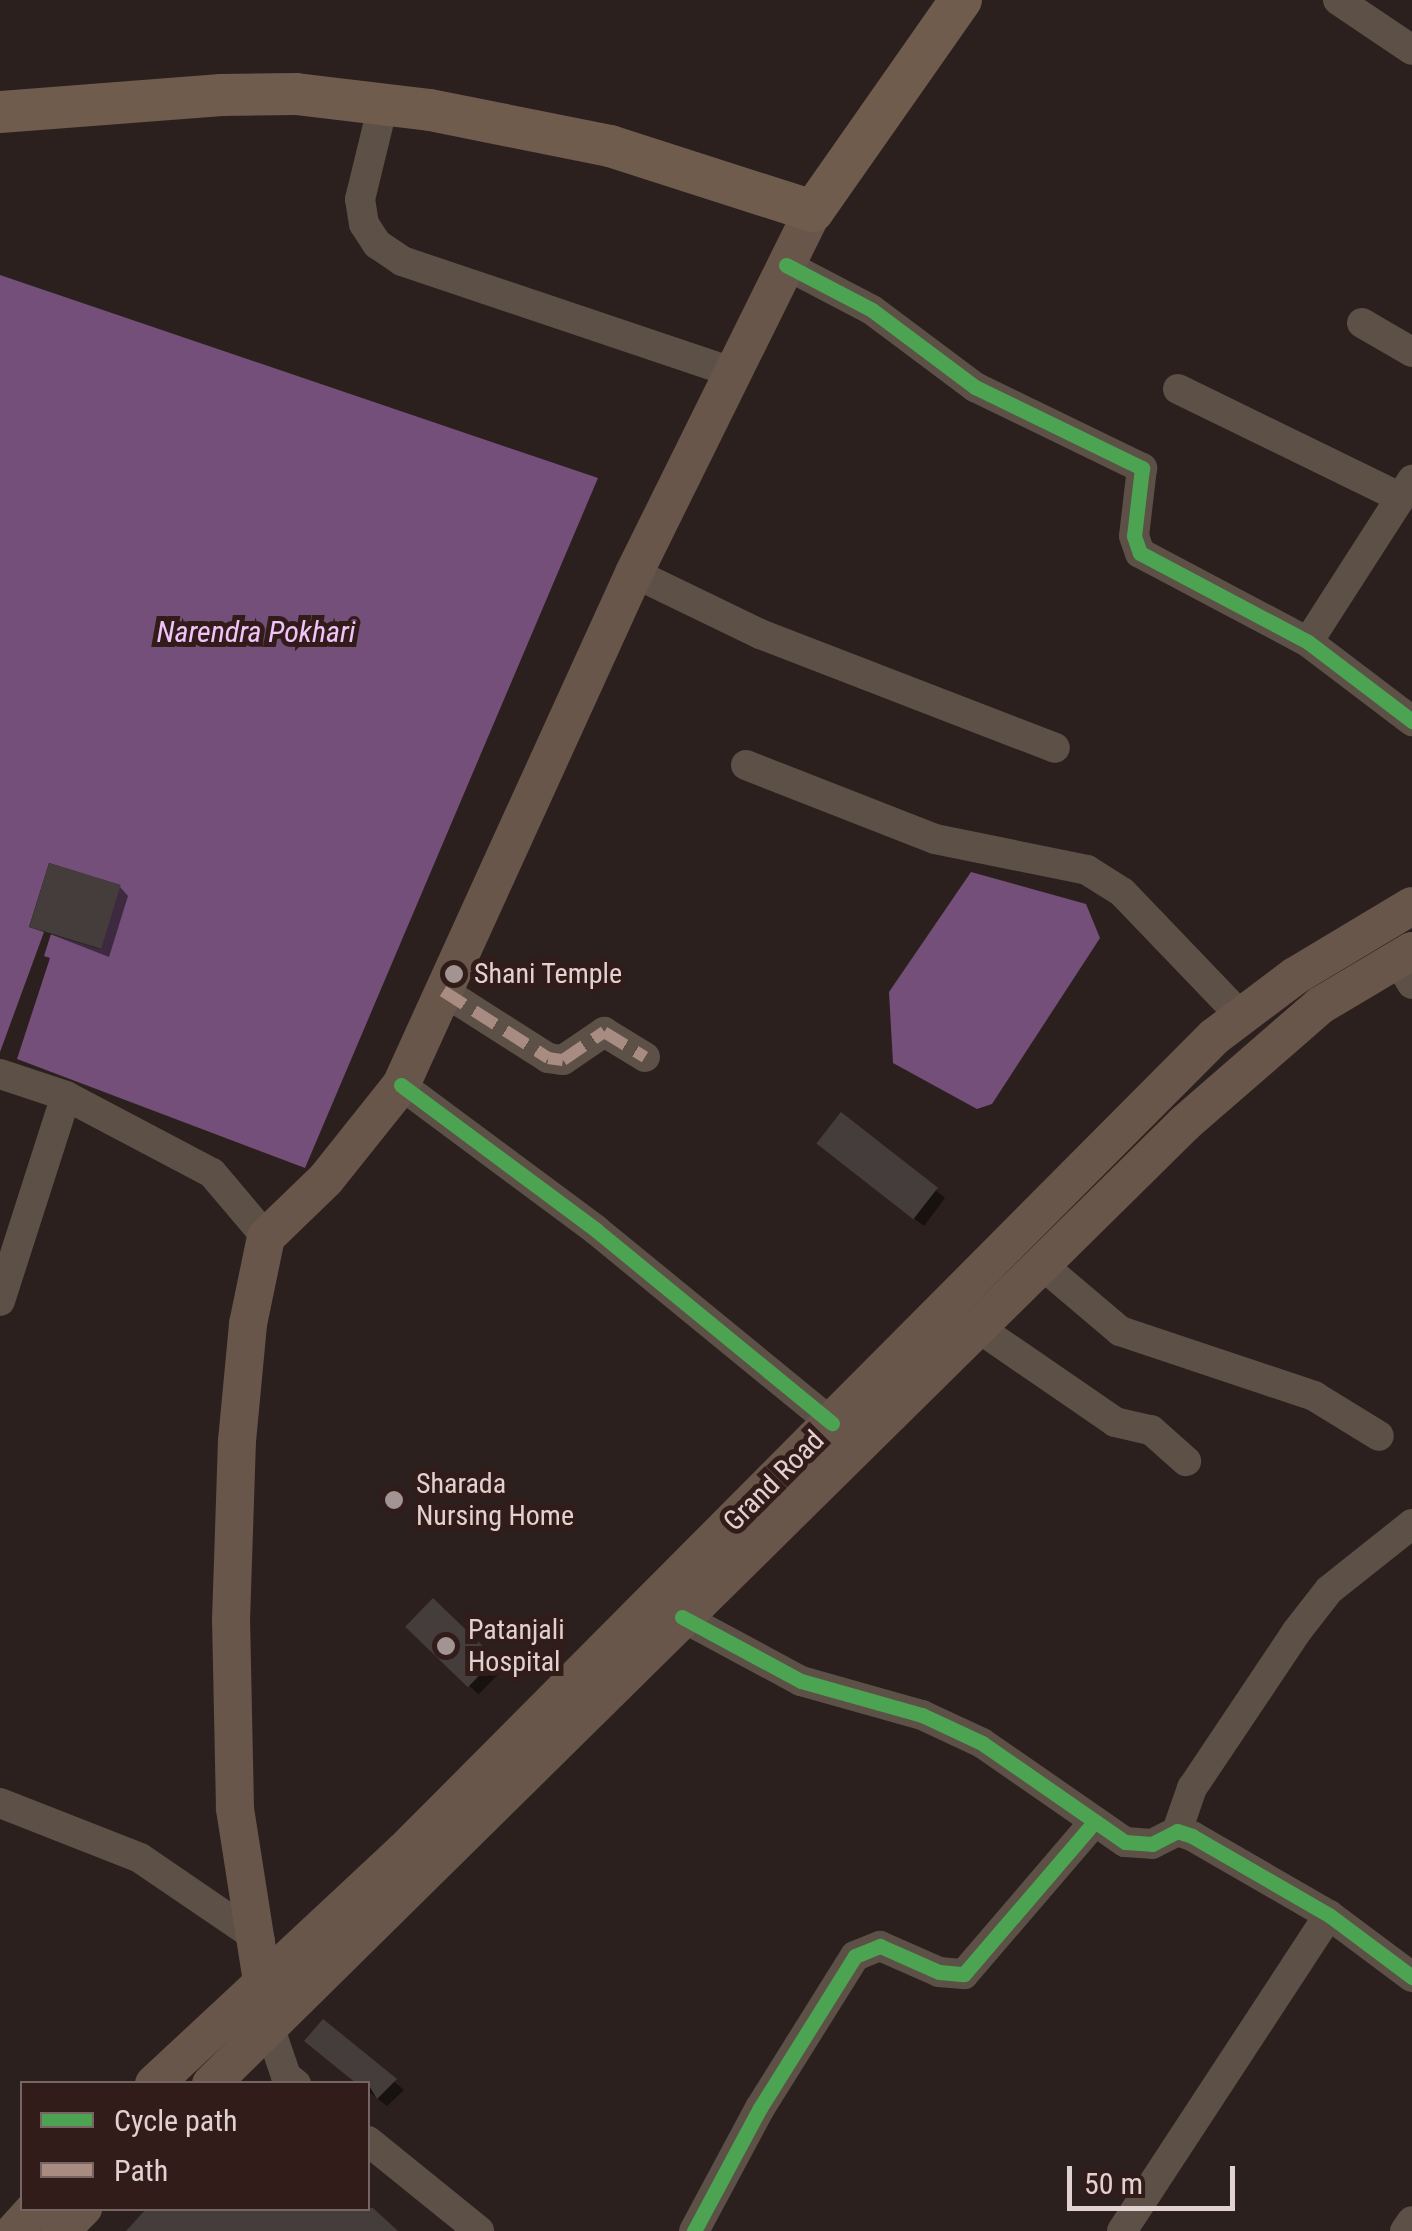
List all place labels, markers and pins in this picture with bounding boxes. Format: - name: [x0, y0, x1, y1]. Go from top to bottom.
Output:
- place label: Shani Temple: [474, 957, 623, 991]
- marker: Shani Temple: [443, 963, 465, 985]
- place label: Sharada Nursing Home: [416, 1467, 574, 1533]
- marker: Sharada Nursing Home: [381, 1487, 407, 1513]
- place label: Patanjali Hospital: [468, 1613, 565, 1679]
- marker: Patanjali Hospital: [433, 1633, 459, 1659]

